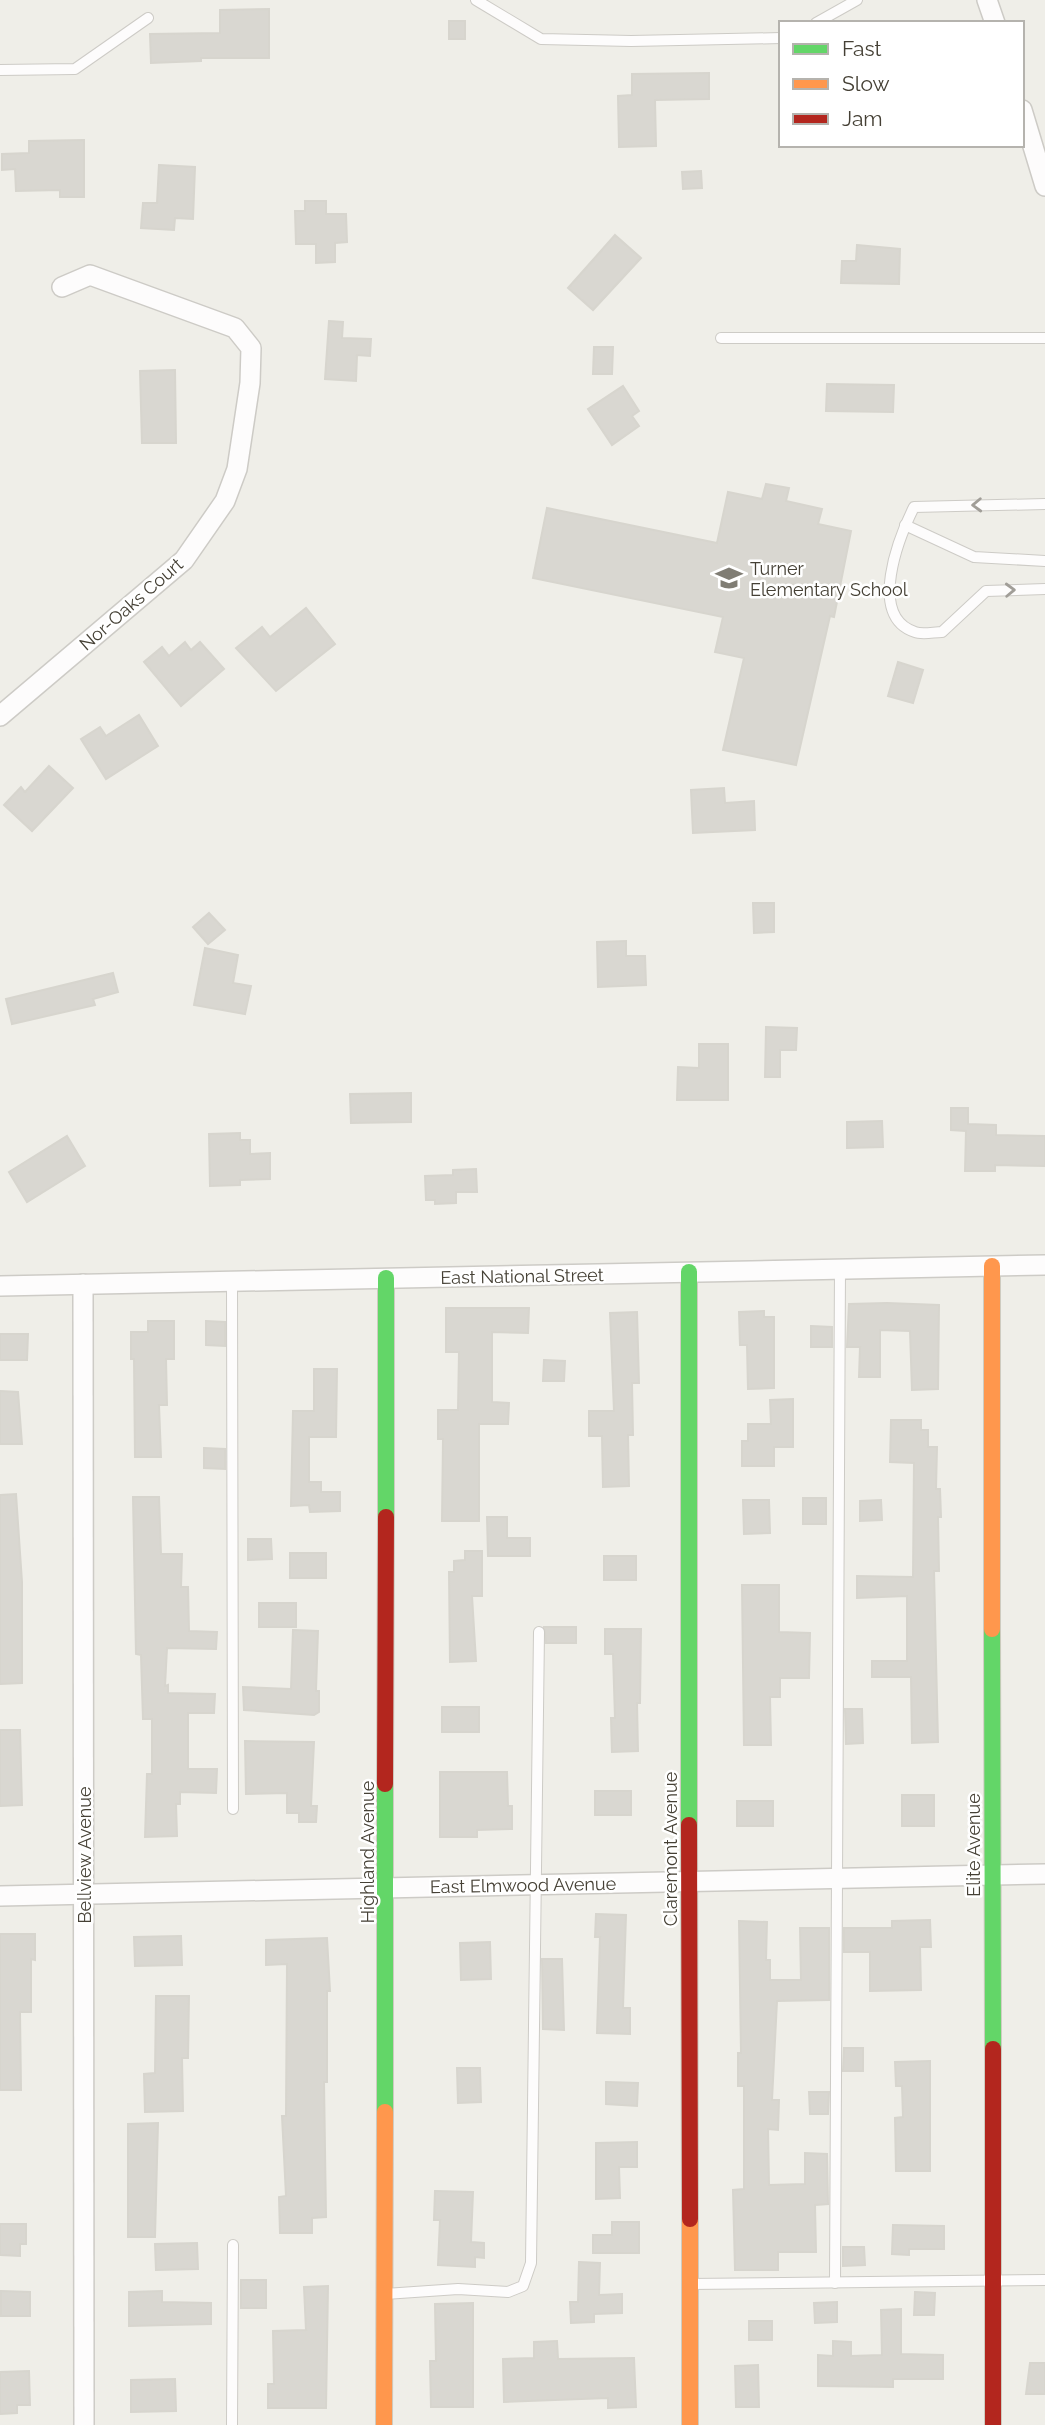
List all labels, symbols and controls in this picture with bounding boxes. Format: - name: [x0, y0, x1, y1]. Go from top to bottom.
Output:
- legend: [779, 21, 1024, 147]
- text: Fast: [842, 36, 882, 61]
- text: Slow: [842, 71, 890, 96]
- text: Jam: [842, 106, 883, 131]
- one-way arrow: [971, 498, 982, 513]
- street label: Nor-Oaks Court: [75, 553, 187, 655]
- place label: Turner Elementary School: [750, 558, 908, 600]
- school or university icon: Turner Elementary School: [714, 563, 744, 593]
- one-way arrow: [1005, 583, 1016, 598]
- street label: East National Street: [440, 1264, 604, 1288]
- street label: Claremont Avenue: [660, 1771, 681, 1926]
- street label: Highland Avenue: [357, 1780, 378, 1923]
- street label: Bellview Avenue: [74, 1786, 95, 1924]
- street label: Elite Avenue: [963, 1793, 984, 1897]
- street label: East Elmwood Avenue: [430, 1873, 617, 1897]

